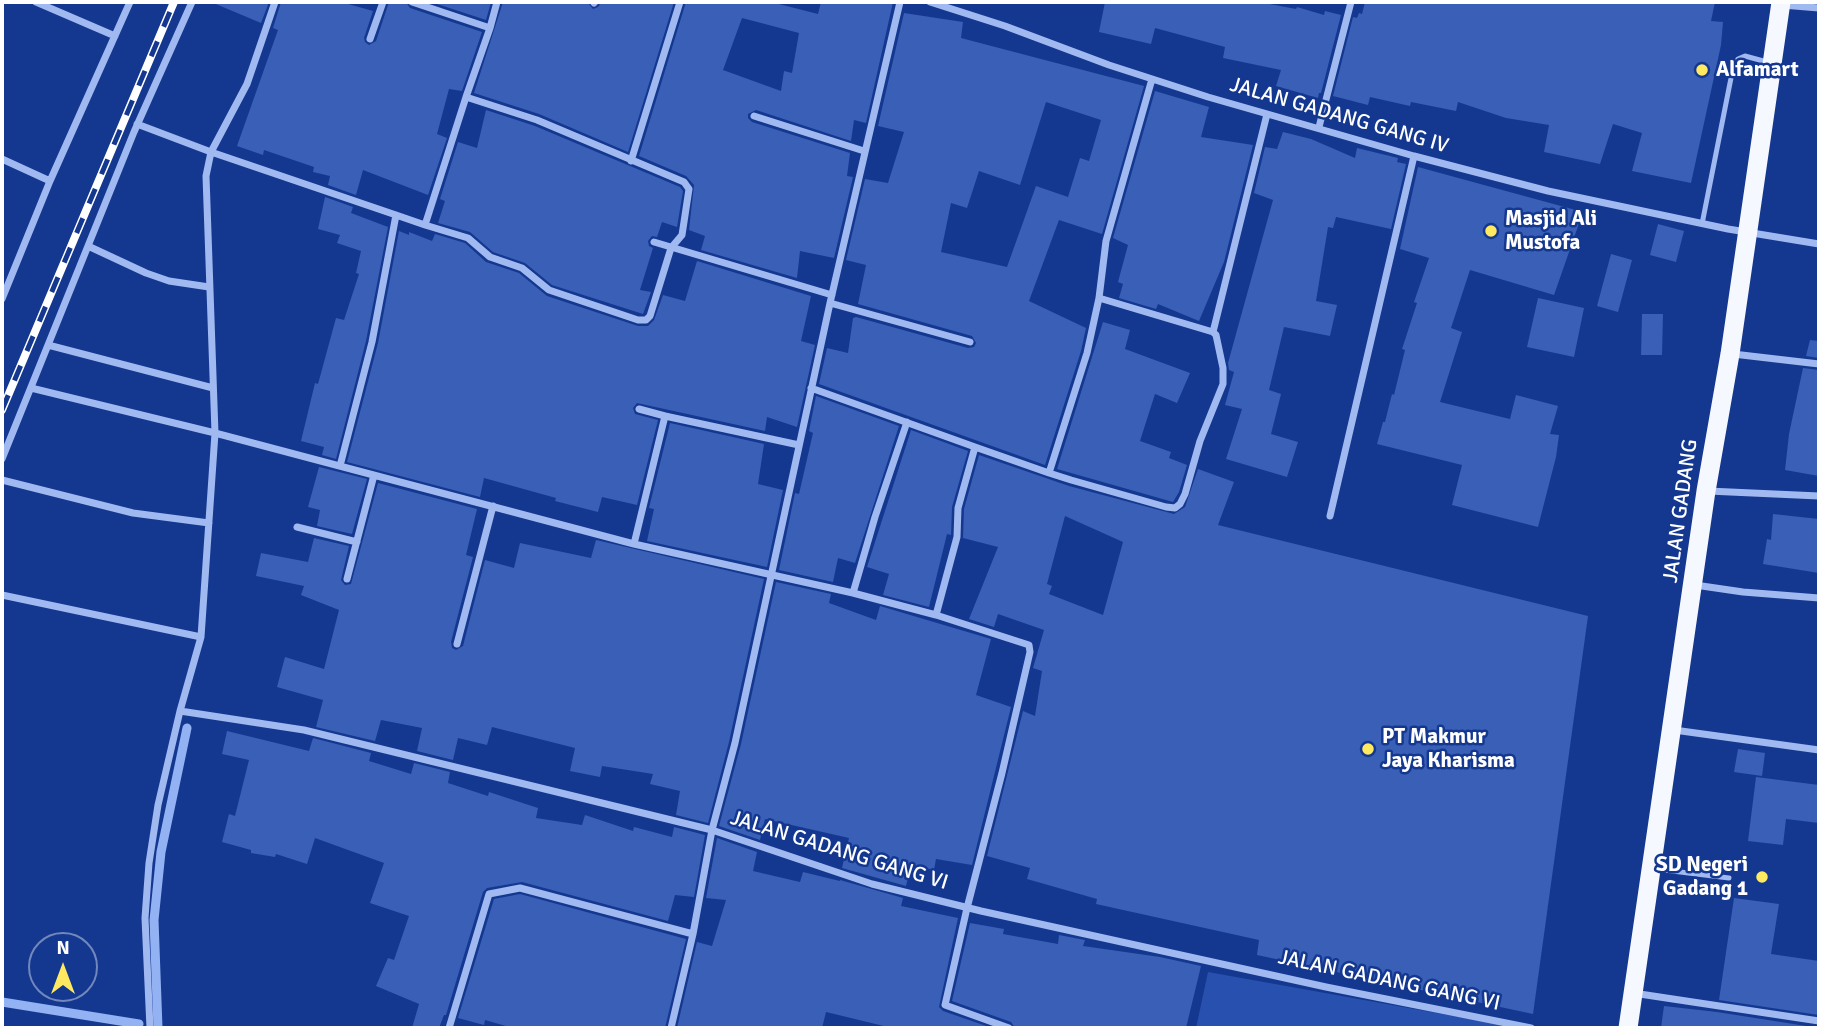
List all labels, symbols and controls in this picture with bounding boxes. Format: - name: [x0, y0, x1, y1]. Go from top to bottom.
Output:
- place label: Alfamart: [1716, 57, 1799, 83]
- marker: Alfamart: [1694, 62, 1710, 78]
- street label: JALAN GADANG GANG IV: [1227, 73, 1451, 159]
- place label: Masjid Ali Mustofa: [1505, 206, 1597, 256]
- marker: Masjid Ali Mustofa: [1483, 223, 1499, 239]
- street label: JALAN GADANG: [1658, 438, 1704, 584]
- place label: PT Makmur Jaya Kharisma: [1382, 724, 1515, 774]
- marker: PT Makmur Jaya Kharisma: [1360, 741, 1376, 757]
- street label: JALAN GADANG GANG VI: [727, 806, 951, 896]
- place label: SD Negeri Gadang 1: [1656, 852, 1748, 902]
- marker: SD Negeri Gadang 1: [1754, 869, 1770, 885]
- north arrow: [28, 932, 98, 1002]
- text: N: [56, 936, 70, 960]
- street label: JALAN GADANG GANG VI: [1276, 945, 1502, 1017]

